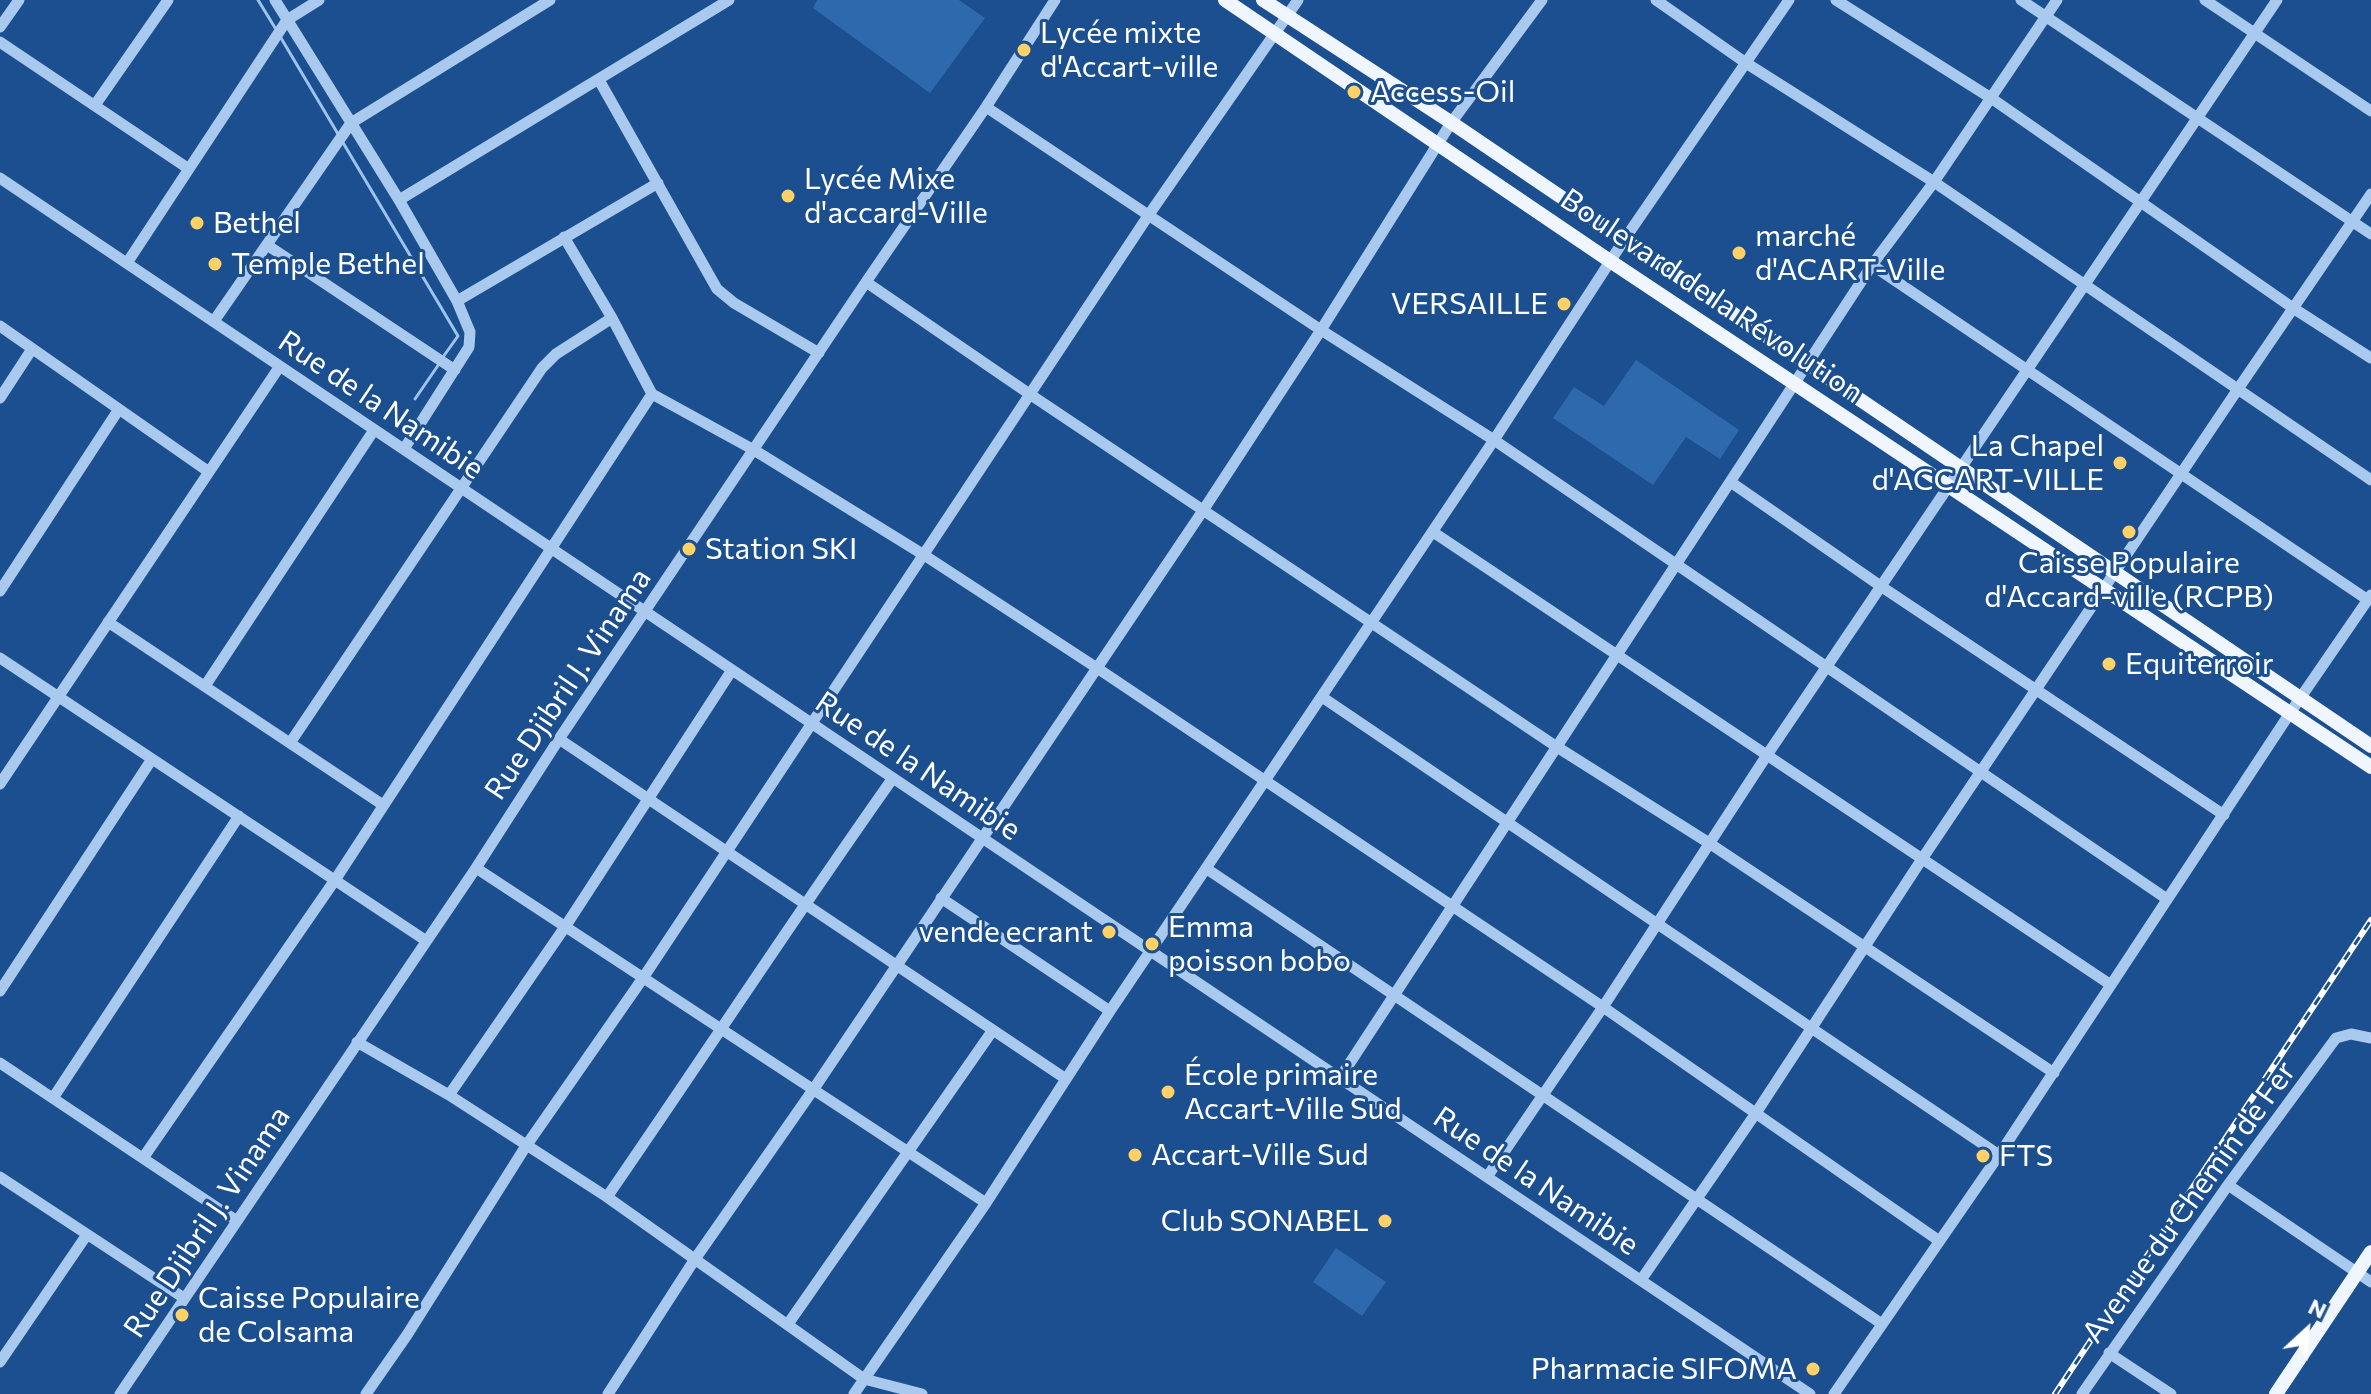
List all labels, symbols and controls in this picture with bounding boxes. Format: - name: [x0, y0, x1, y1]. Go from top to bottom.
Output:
- place label: Lycée mixte d'Accart-ville: [1040, 15, 1218, 86]
- marker: Lycée mixte d'Accart-ville: [1015, 41, 1033, 59]
- place label: Access-Oil: [1370, 74, 1515, 110]
- marker: Access-Oil: [1345, 83, 1363, 101]
- place label: Lycée Mixe d'accard-Ville: [804, 161, 988, 232]
- street label: Boulevard de la Révolution: [1554, 181, 1870, 411]
- marker: Lycée Mixe d'accard-Ville: [779, 187, 797, 205]
- place label: Bethel: [213, 205, 301, 241]
- marker: Bethel: [188, 214, 206, 232]
- place label: marché d'ACART-Ville: [1755, 218, 1945, 288]
- marker: marché d'ACART-Ville: [1730, 244, 1748, 262]
- place label: Temple Bethel: [231, 246, 425, 282]
- marker: Temple Bethel: [206, 255, 224, 273]
- place label: VERSAILLE: [1391, 286, 1548, 322]
- marker: VERSAILLE: [1555, 295, 1573, 313]
- street label: Rue de la Namibie: [272, 323, 490, 487]
- place label: La Chapel d'ACCART-VILLE: [1871, 428, 2104, 498]
- marker: La Chapel d'ACCART-VILLE: [2111, 454, 2129, 472]
- marker: Caisse Populaire d'Accard-ville (RCPB): [2120, 523, 2138, 541]
- place label: Station SKI: [705, 531, 857, 567]
- marker: Station SKI: [680, 540, 698, 558]
- place label: Caisse Populaire d'Accard-ville (RCPB): [1984, 545, 2274, 616]
- street label: Rue Djibril J. Vinama: [477, 562, 659, 806]
- place label: Equiterroir: [2125, 646, 2274, 682]
- marker: Equiterroir: [2100, 655, 2118, 673]
- street label: Rue de la Namibie: [809, 684, 1027, 848]
- place label: Emma poisson bobo: [1168, 909, 1351, 980]
- place label: vende ecrant: [919, 914, 1093, 950]
- marker: vende ecrant: [1100, 923, 1118, 941]
- marker: Emma poisson bobo: [1143, 935, 1161, 953]
- street label: Avenue du Chemin de Fer: [2075, 1054, 2303, 1350]
- place label: École primaire Accart-Ville Sud: [1184, 1057, 1402, 1128]
- marker: École primaire Accart-Ville Sud: [1159, 1083, 1177, 1101]
- street label: Rue de la Namibie: [1427, 1099, 1645, 1263]
- street label: Rue Djibril J. Vinama: [116, 1100, 298, 1344]
- place label: Accart-Ville Sud: [1151, 1137, 1369, 1173]
- place label: FTS: [1999, 1138, 2053, 1174]
- marker: Accart-Ville Sud: [1126, 1146, 1144, 1164]
- marker: FTS: [1974, 1147, 1992, 1165]
- place label: Club SONABEL: [1161, 1203, 1369, 1239]
- marker: Club SONABEL: [1376, 1212, 1394, 1230]
- place label: Caisse Populaire de Colsama: [198, 1280, 420, 1350]
- north arrow: [2267, 1290, 2347, 1370]
- text: N: [2304, 1292, 2331, 1324]
- marker: Caisse Populaire de Colsama: [173, 1306, 191, 1324]
- place label: Pharmacie SIFOMA: [1531, 1351, 1797, 1387]
- marker: Pharmacie SIFOMA: [1804, 1360, 1822, 1378]

